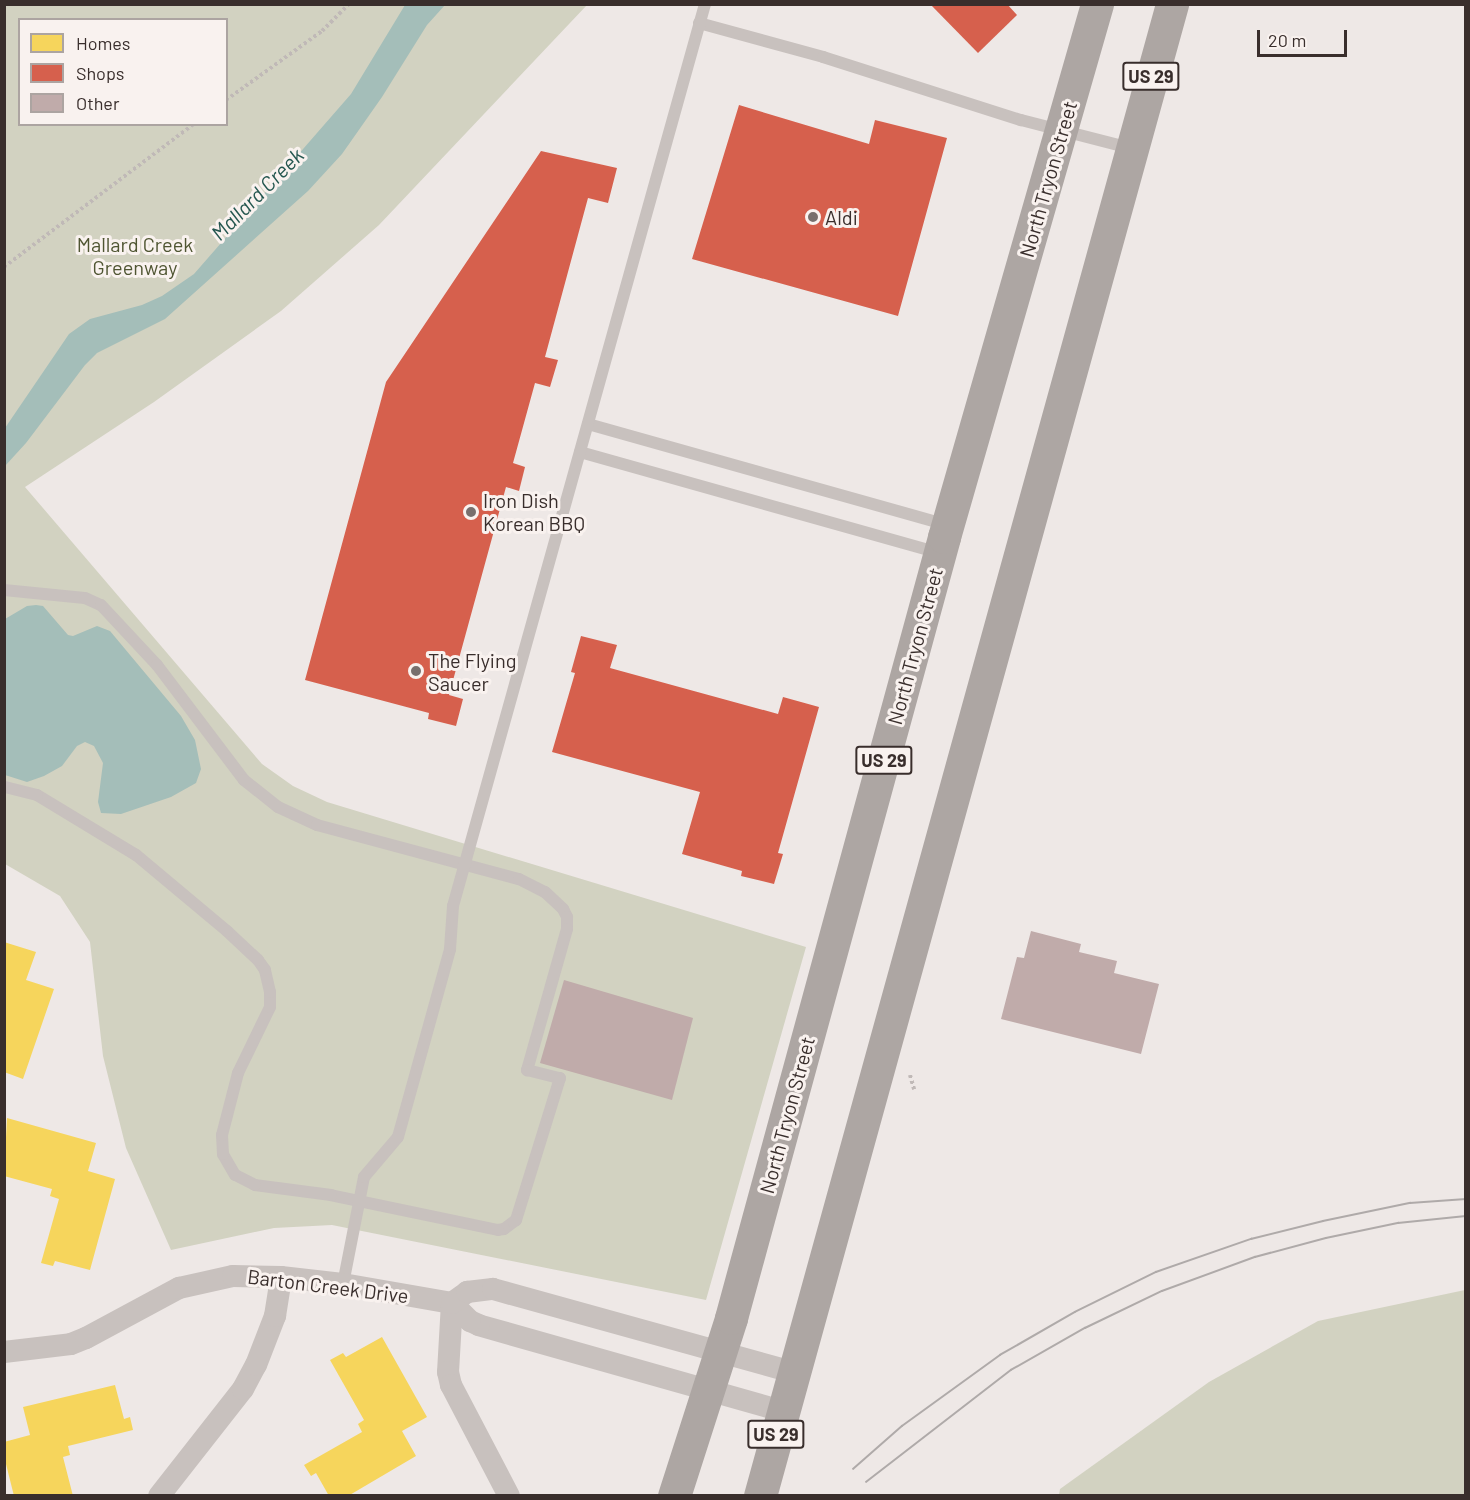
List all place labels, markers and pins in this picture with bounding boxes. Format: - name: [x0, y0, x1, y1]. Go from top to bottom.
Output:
- place label: Aldi: [825, 205, 858, 229]
- marker: Aldi: [806, 210, 820, 224]
- place label: Iron Dish Korean BBQ: [483, 488, 585, 535]
- marker: Iron Dish Korean BBQ: [464, 505, 478, 519]
- place label: The Flying Saucer: [428, 648, 516, 695]
- marker: The Flying Saucer: [409, 664, 423, 678]

